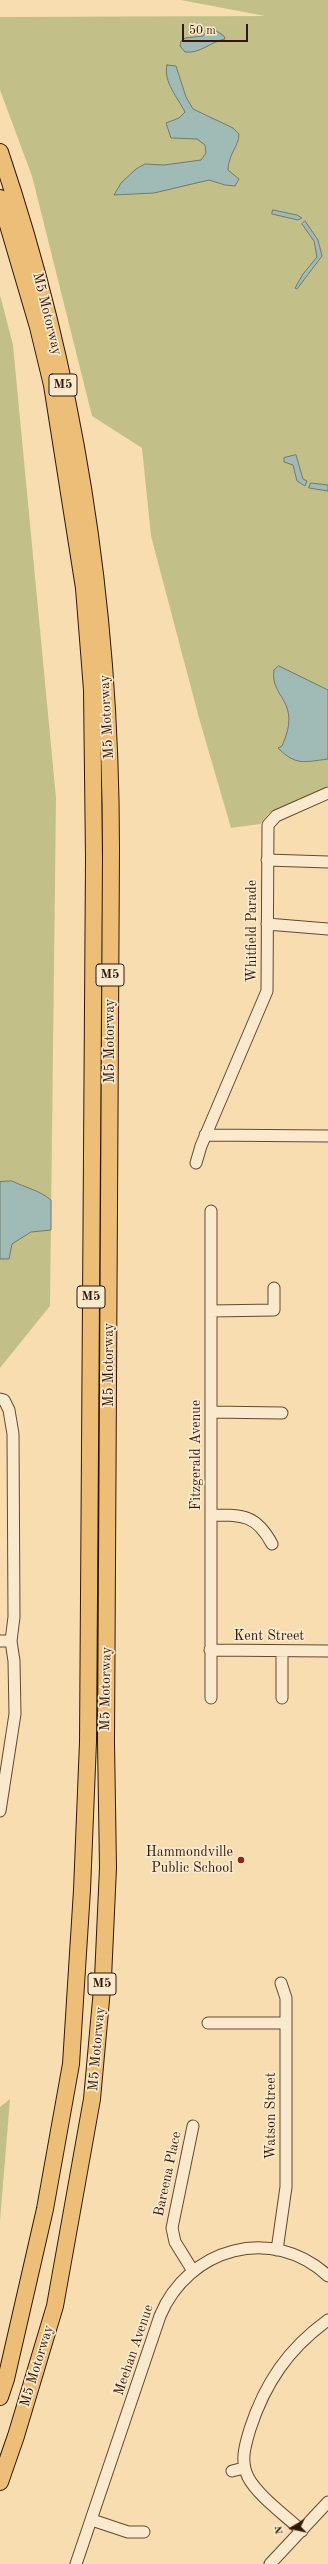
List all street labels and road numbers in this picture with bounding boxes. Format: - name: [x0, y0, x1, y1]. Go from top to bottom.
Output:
- street label: M5 Motorway: [29, 271, 65, 357]
- road number: M5: [49, 374, 77, 396]
- street label: M5 Motorway: [96, 674, 118, 760]
- street label: Whitfield Parade: [244, 880, 260, 982]
- road number: M5: [96, 964, 124, 986]
- street label: M5 Motorway: [102, 999, 118, 1083]
- road number: M5: [77, 1286, 105, 1308]
- street label: M5 Motorway: [101, 1323, 117, 1407]
- street label: Fitzgerald Avenue: [188, 1400, 204, 1510]
- street label: Kent Street: [234, 1628, 304, 1644]
- street label: M5 Motorway: [97, 1647, 115, 1731]
- road number: M5: [88, 1973, 116, 1995]
- street label: M5 Motorway: [85, 2006, 109, 2092]
- street label: Watson Street: [263, 2072, 279, 2160]
- street label: Bareena Place: [151, 2130, 185, 2218]
- street label: Meehan Avenue: [111, 2302, 157, 2398]
- street label: M5 Motorway: [17, 2323, 57, 2409]

